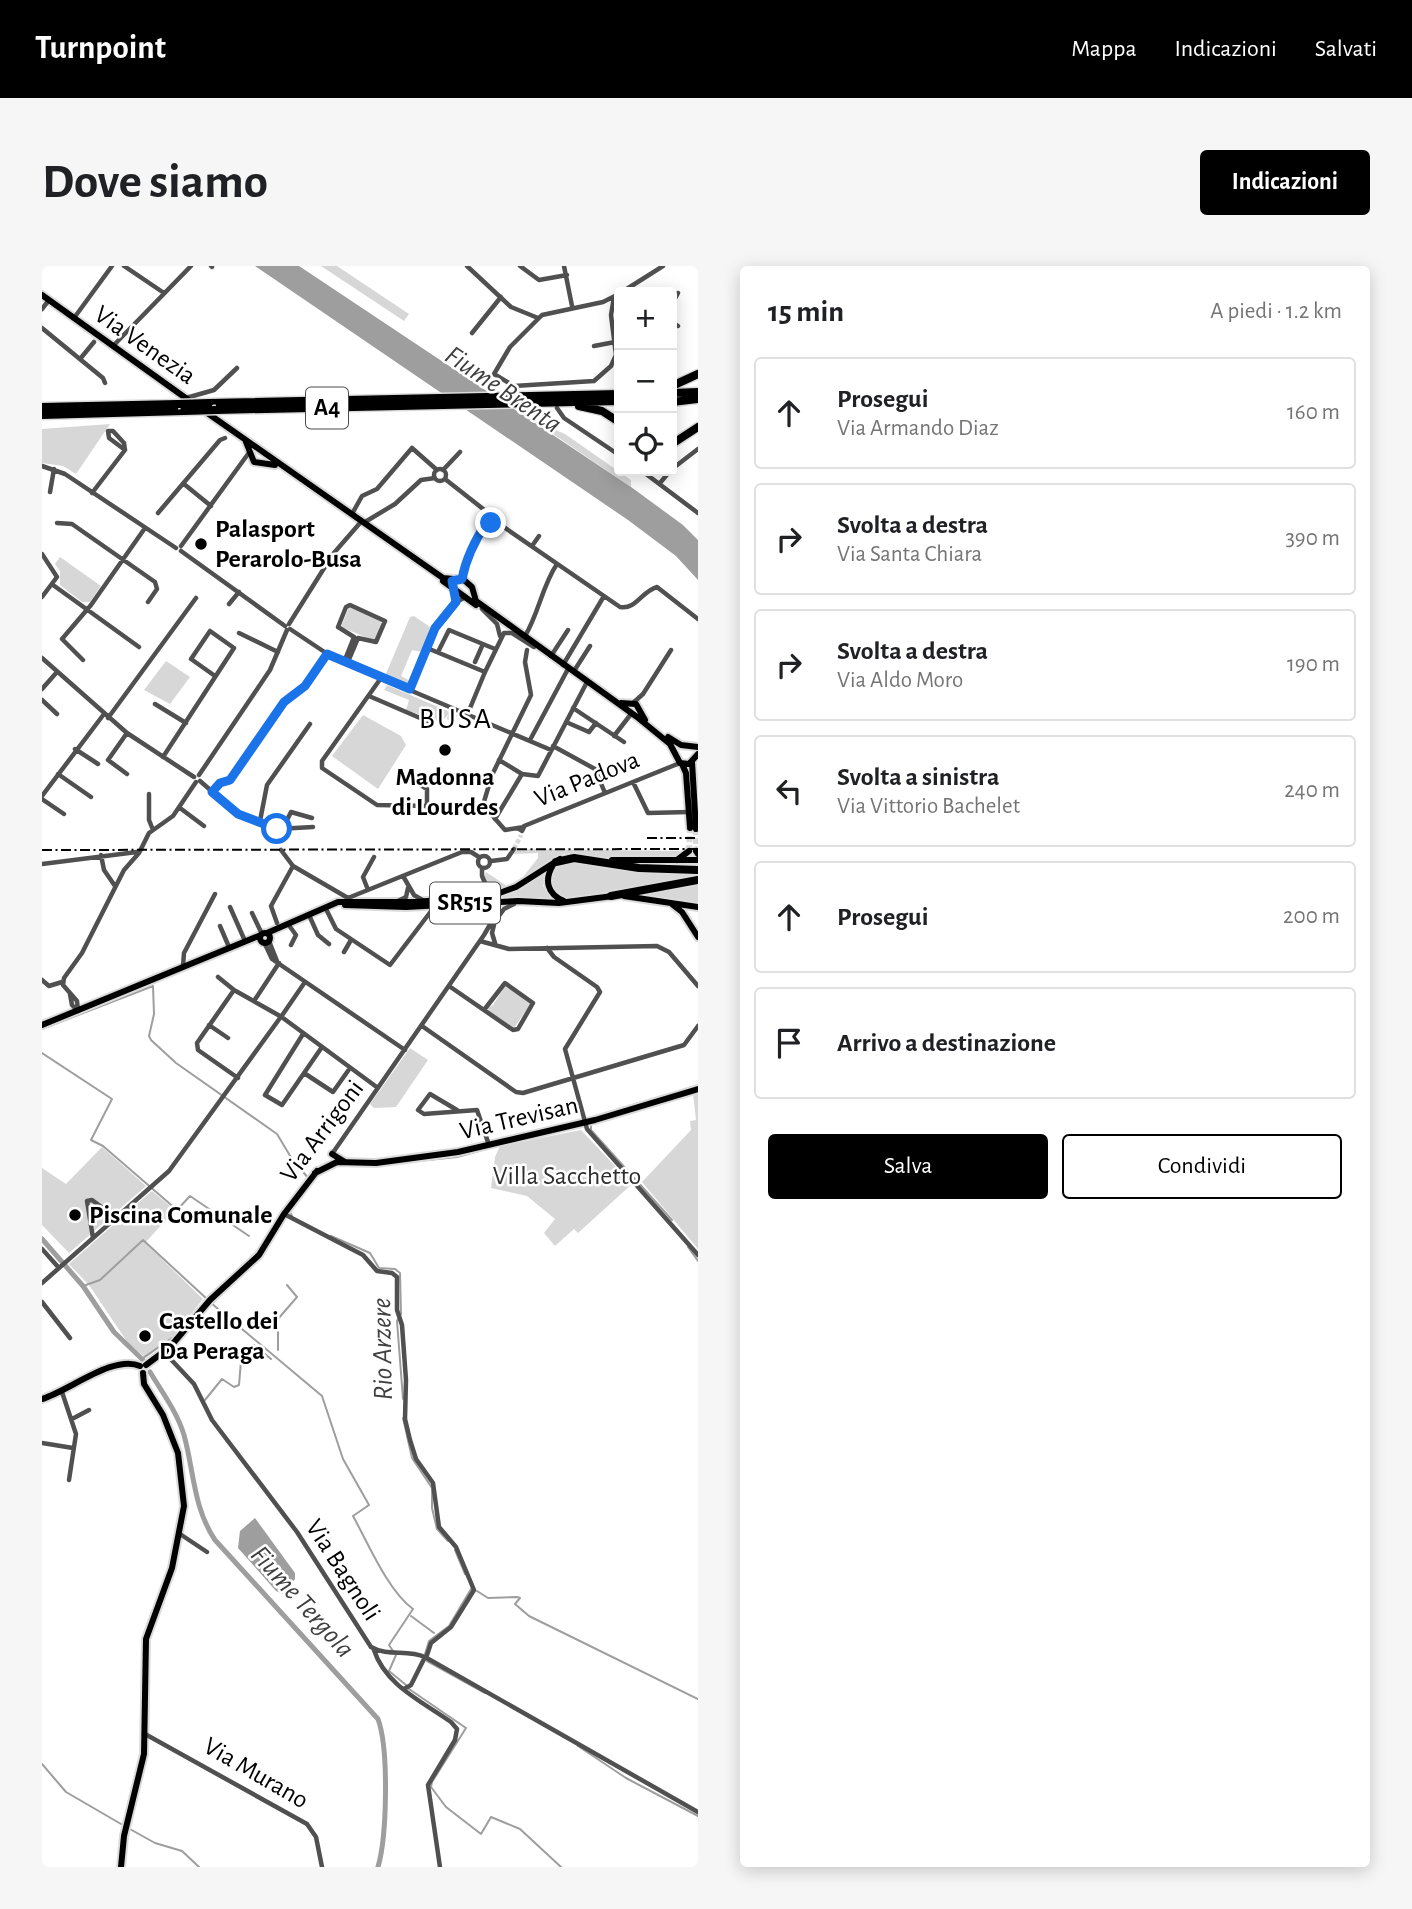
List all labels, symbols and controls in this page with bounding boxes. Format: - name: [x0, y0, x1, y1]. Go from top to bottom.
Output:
- text: Turnpoint: [35, 32, 166, 65]
- text: Mappa: [1071, 37, 1136, 61]
- text: Indicazioni: [1174, 37, 1277, 61]
- text: Salvati: [1315, 37, 1377, 61]
- button: Indicazioni: [1200, 150, 1370, 215]
- text: Dove siamo: [42, 158, 268, 207]
- map controls: [614, 287, 677, 476]
- button: +: [614, 287, 677, 350]
- text: 15 min: [768, 297, 844, 327]
- text: A piedi · 1.2 km: [1210, 300, 1342, 323]
- street label: Via Venezia: [90, 301, 200, 389]
- water label: Fiume Brenta: [440, 341, 566, 439]
- button: −: [614, 350, 677, 413]
- text: Prosegui: [837, 386, 928, 412]
- road number: A4: [306, 388, 348, 428]
- icon: ahead: [770, 394, 808, 432]
- text: 160 m: [1287, 401, 1340, 424]
- button: locate: [614, 413, 677, 476]
- text: Via Armando Diaz: [837, 417, 999, 440]
- route end: [475, 507, 506, 538]
- text: Svolta a destra: [837, 512, 988, 538]
- place label: Palasport Perarolo-Busa: [215, 516, 362, 572]
- icon: right: [770, 520, 808, 558]
- text: 390 m: [1285, 527, 1340, 550]
- marker: Palasport Perarolo-Busa: [193, 536, 209, 552]
- text: Via Santa Chiara: [837, 543, 982, 566]
- text: Svolta a destra: [837, 638, 988, 664]
- icon: right: [770, 646, 808, 684]
- text: 190 m: [1287, 653, 1340, 676]
- text: Via Aldo Moro: [837, 669, 963, 692]
- district label: BUSA: [419, 704, 493, 734]
- marker: Madonna di Lourdes: [437, 742, 453, 758]
- street label: Via Padova: [531, 746, 643, 812]
- place label: Madonna di Lourdes: [392, 764, 498, 820]
- text: Svolta a sinistra: [837, 764, 999, 790]
- icon: left: [770, 772, 808, 810]
- text: 240 m: [1284, 779, 1340, 802]
- text: Via Vittorio Bachelet: [837, 795, 1020, 818]
- route start: [261, 813, 292, 844]
- road number: SR515: [430, 882, 500, 924]
- icon: ahead: [770, 898, 808, 936]
- text: Prosegui: [837, 904, 928, 930]
- text: 200 m: [1283, 905, 1340, 928]
- icon: arrive: [770, 1024, 808, 1062]
- text: Arrivo a destinazione: [837, 1030, 1056, 1056]
- street label: Via Arrigoni: [276, 1075, 368, 1187]
- street label: Via Trevisan: [457, 1092, 581, 1144]
- button: Salva: [768, 1134, 1048, 1199]
- button: Condividi: [1062, 1134, 1342, 1199]
- park label: Villa Sacchetto: [493, 1163, 641, 1189]
- place label: Piscina Comunale: [89, 1202, 273, 1228]
- marker: Piscina Comunale: [67, 1207, 83, 1223]
- water label: Rio Arzere: [368, 1297, 398, 1401]
- place label: Castello dei Da Peraga: [159, 1308, 279, 1364]
- marker: Castello dei Da Peraga: [137, 1328, 153, 1344]
- street label: Via Bagnoli: [301, 1515, 385, 1625]
- water label: Fiume Tergola: [245, 1541, 359, 1663]
- street label: Via Murano: [199, 1733, 313, 1813]

